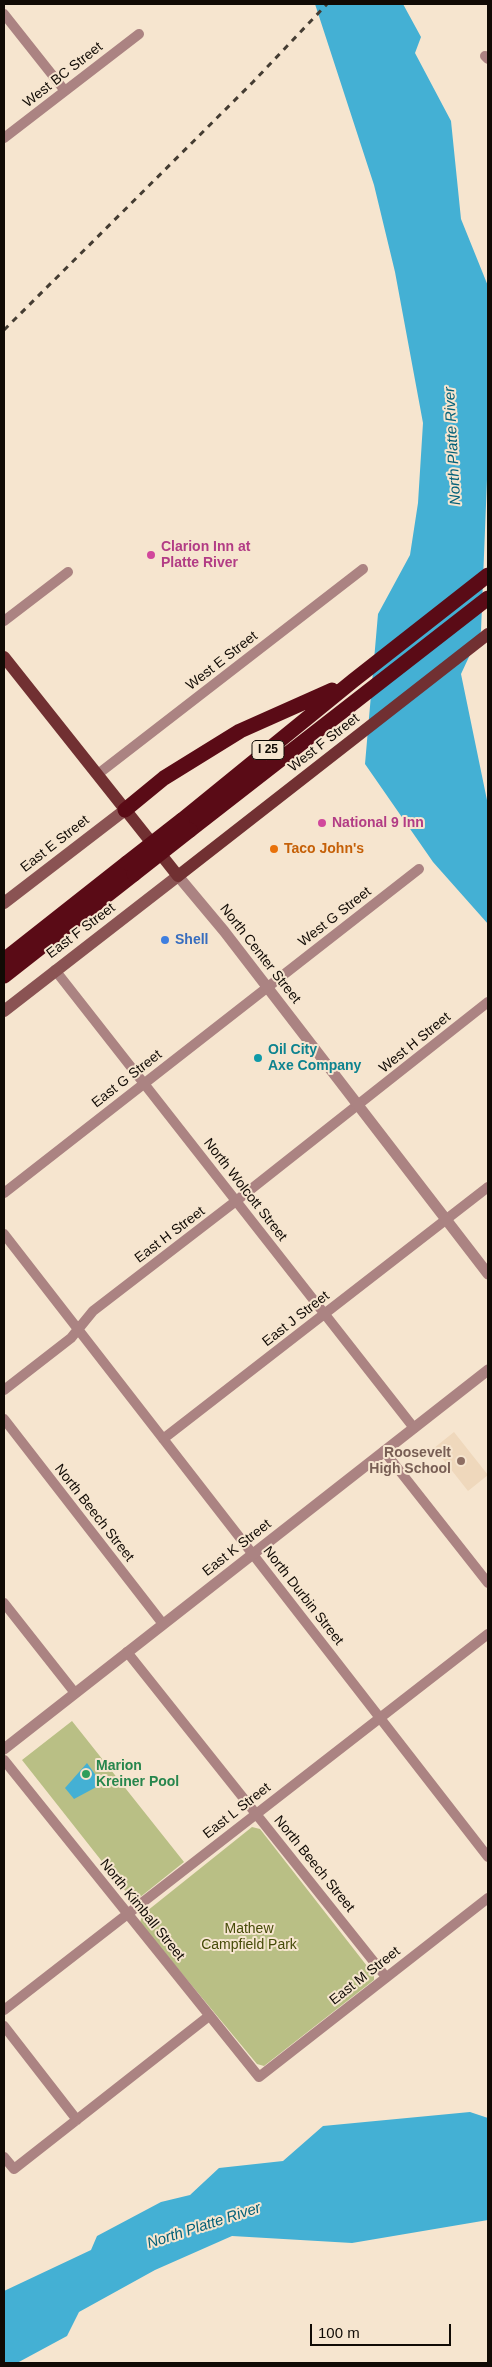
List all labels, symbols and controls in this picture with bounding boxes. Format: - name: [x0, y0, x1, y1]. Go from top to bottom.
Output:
- street label: West BC Street: [20, 39, 106, 111]
- water label: North Platte River: [441, 386, 465, 506]
- place label: Clarion Inn at Platte River: [161, 539, 250, 572]
- marker: Clarion Inn at Platte River: [145, 549, 157, 561]
- street label: West E Street: [183, 628, 261, 694]
- street label: West F Street: [285, 710, 363, 776]
- road number: I 25: [252, 740, 284, 760]
- street label: East E Street: [17, 812, 93, 876]
- place label: National 9 Inn: [332, 815, 424, 831]
- marker: National 9 Inn: [316, 817, 328, 829]
- place label: Taco John's: [284, 841, 364, 857]
- marker: Taco John's: [268, 843, 280, 855]
- street label: West G Street: [295, 883, 375, 951]
- street label: East F Street: [43, 900, 119, 962]
- street label: North Center Street: [216, 901, 304, 1007]
- place label: Shell: [175, 932, 208, 948]
- marker: Shell: [159, 934, 171, 946]
- street label: West H Street: [376, 1009, 454, 1077]
- place label: Oil City Axe Company: [268, 1042, 361, 1074]
- street label: East G Street: [89, 1047, 165, 1111]
- marker: Oil City Axe Company: [252, 1052, 264, 1064]
- street label: North Wolcott Street: [200, 1135, 290, 1245]
- street label: East H Street: [132, 1203, 208, 1267]
- street label: East J Street: [259, 1288, 333, 1350]
- place label: Roosevelt High School: [369, 1445, 451, 1478]
- marker: Roosevelt High School: [455, 1455, 467, 1467]
- street label: North Beech Street: [51, 1461, 137, 1565]
- street label: East K Street: [199, 1516, 275, 1580]
- street label: North Durbin Street: [259, 1543, 347, 1649]
- place label: Marion Kreiner Pool: [96, 1758, 179, 1790]
- marker: Marion Kreiner Pool: [80, 1768, 92, 1780]
- street label: East L Street: [200, 1779, 274, 1843]
- street label: North Beech Street: [270, 1812, 358, 1916]
- street label: North Kimball Street: [96, 1856, 188, 1964]
- park label: Mathew Campfield Park: [201, 1921, 297, 1954]
- street label: East M Street: [326, 1943, 404, 2009]
- water label: North Platte River: [145, 2199, 263, 2253]
- scale bar: [312, 2314, 453, 2346]
- text: 100 m: [318, 2324, 360, 2341]

